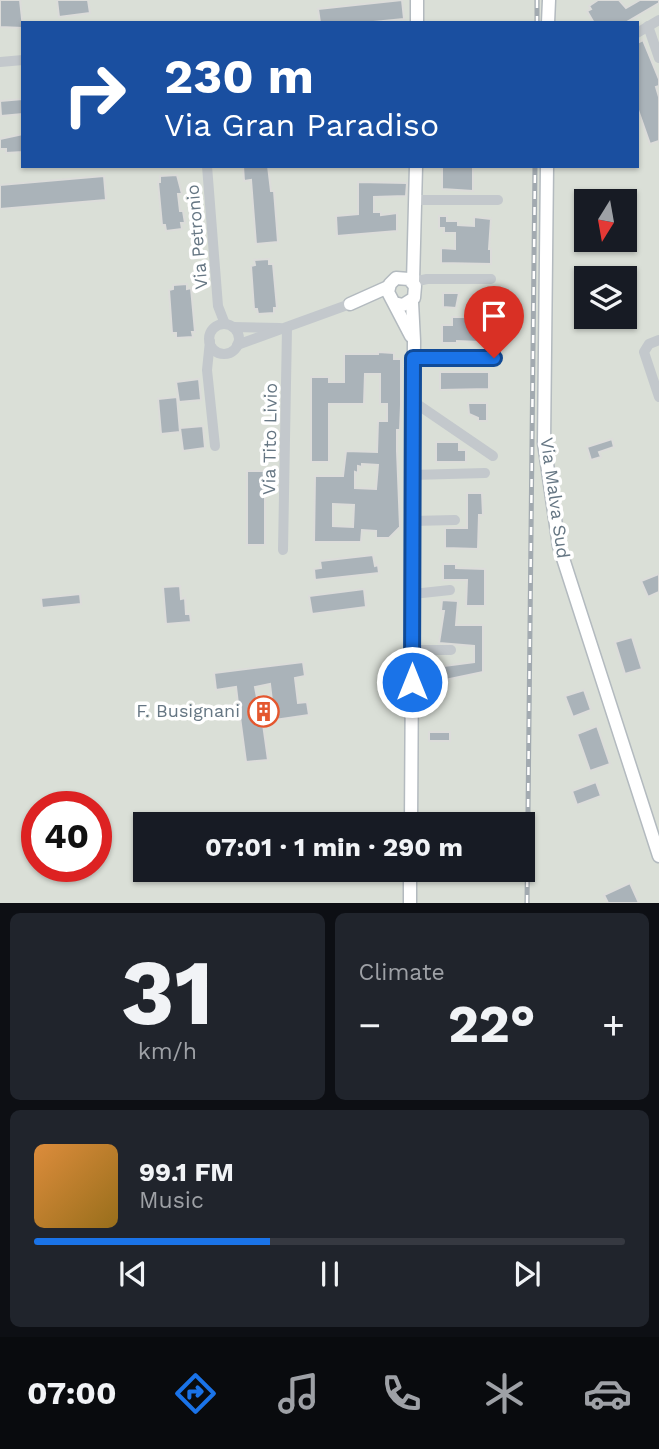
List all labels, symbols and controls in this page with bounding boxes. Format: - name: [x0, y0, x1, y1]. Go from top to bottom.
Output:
- text: 230 m: [164, 47, 314, 105]
- icon: right: [49, 49, 140, 140]
- text: Via Gran Paradiso: [164, 106, 439, 144]
- street label: Via Petronio: [181, 184, 212, 290]
- north arrow: [574, 189, 637, 252]
- map controls: [574, 189, 637, 329]
- button: layers: [574, 266, 637, 329]
- pin: [464, 286, 524, 358]
- icon: arrive: [475, 297, 513, 335]
- street label: Via Tito Livio: [258, 383, 281, 495]
- street label: Via Malva Sud: [537, 436, 574, 560]
- position arrow: [375, 645, 449, 719]
- building icon: F. Busignani: [246, 694, 280, 728]
- place label: F. Busignani: [136, 700, 240, 721]
- speed limit sign: 40: [21, 791, 112, 882]
- text: 07:01 · 1 min · 290 m: [205, 832, 463, 862]
- text: 31: [121, 939, 214, 1046]
- text: Climate: [359, 959, 445, 986]
- text: 22°: [448, 994, 536, 1055]
- text: −: [359, 1003, 381, 1047]
- text: +: [602, 1003, 625, 1047]
- text: km/h: [138, 1038, 197, 1065]
- text: 99.1 FM: [139, 1157, 234, 1187]
- text: Music: [139, 1187, 204, 1214]
- icon: previous: [114, 1255, 152, 1293]
- icon: pause: [311, 1255, 349, 1293]
- icon: next: [508, 1255, 546, 1293]
- icon: directions: [171, 1369, 220, 1418]
- icon: music: [274, 1369, 323, 1418]
- icon: phone: [377, 1369, 426, 1418]
- icon: climate: [480, 1369, 529, 1418]
- icon: car: [583, 1369, 632, 1418]
- text: 07:00: [27, 1374, 117, 1412]

